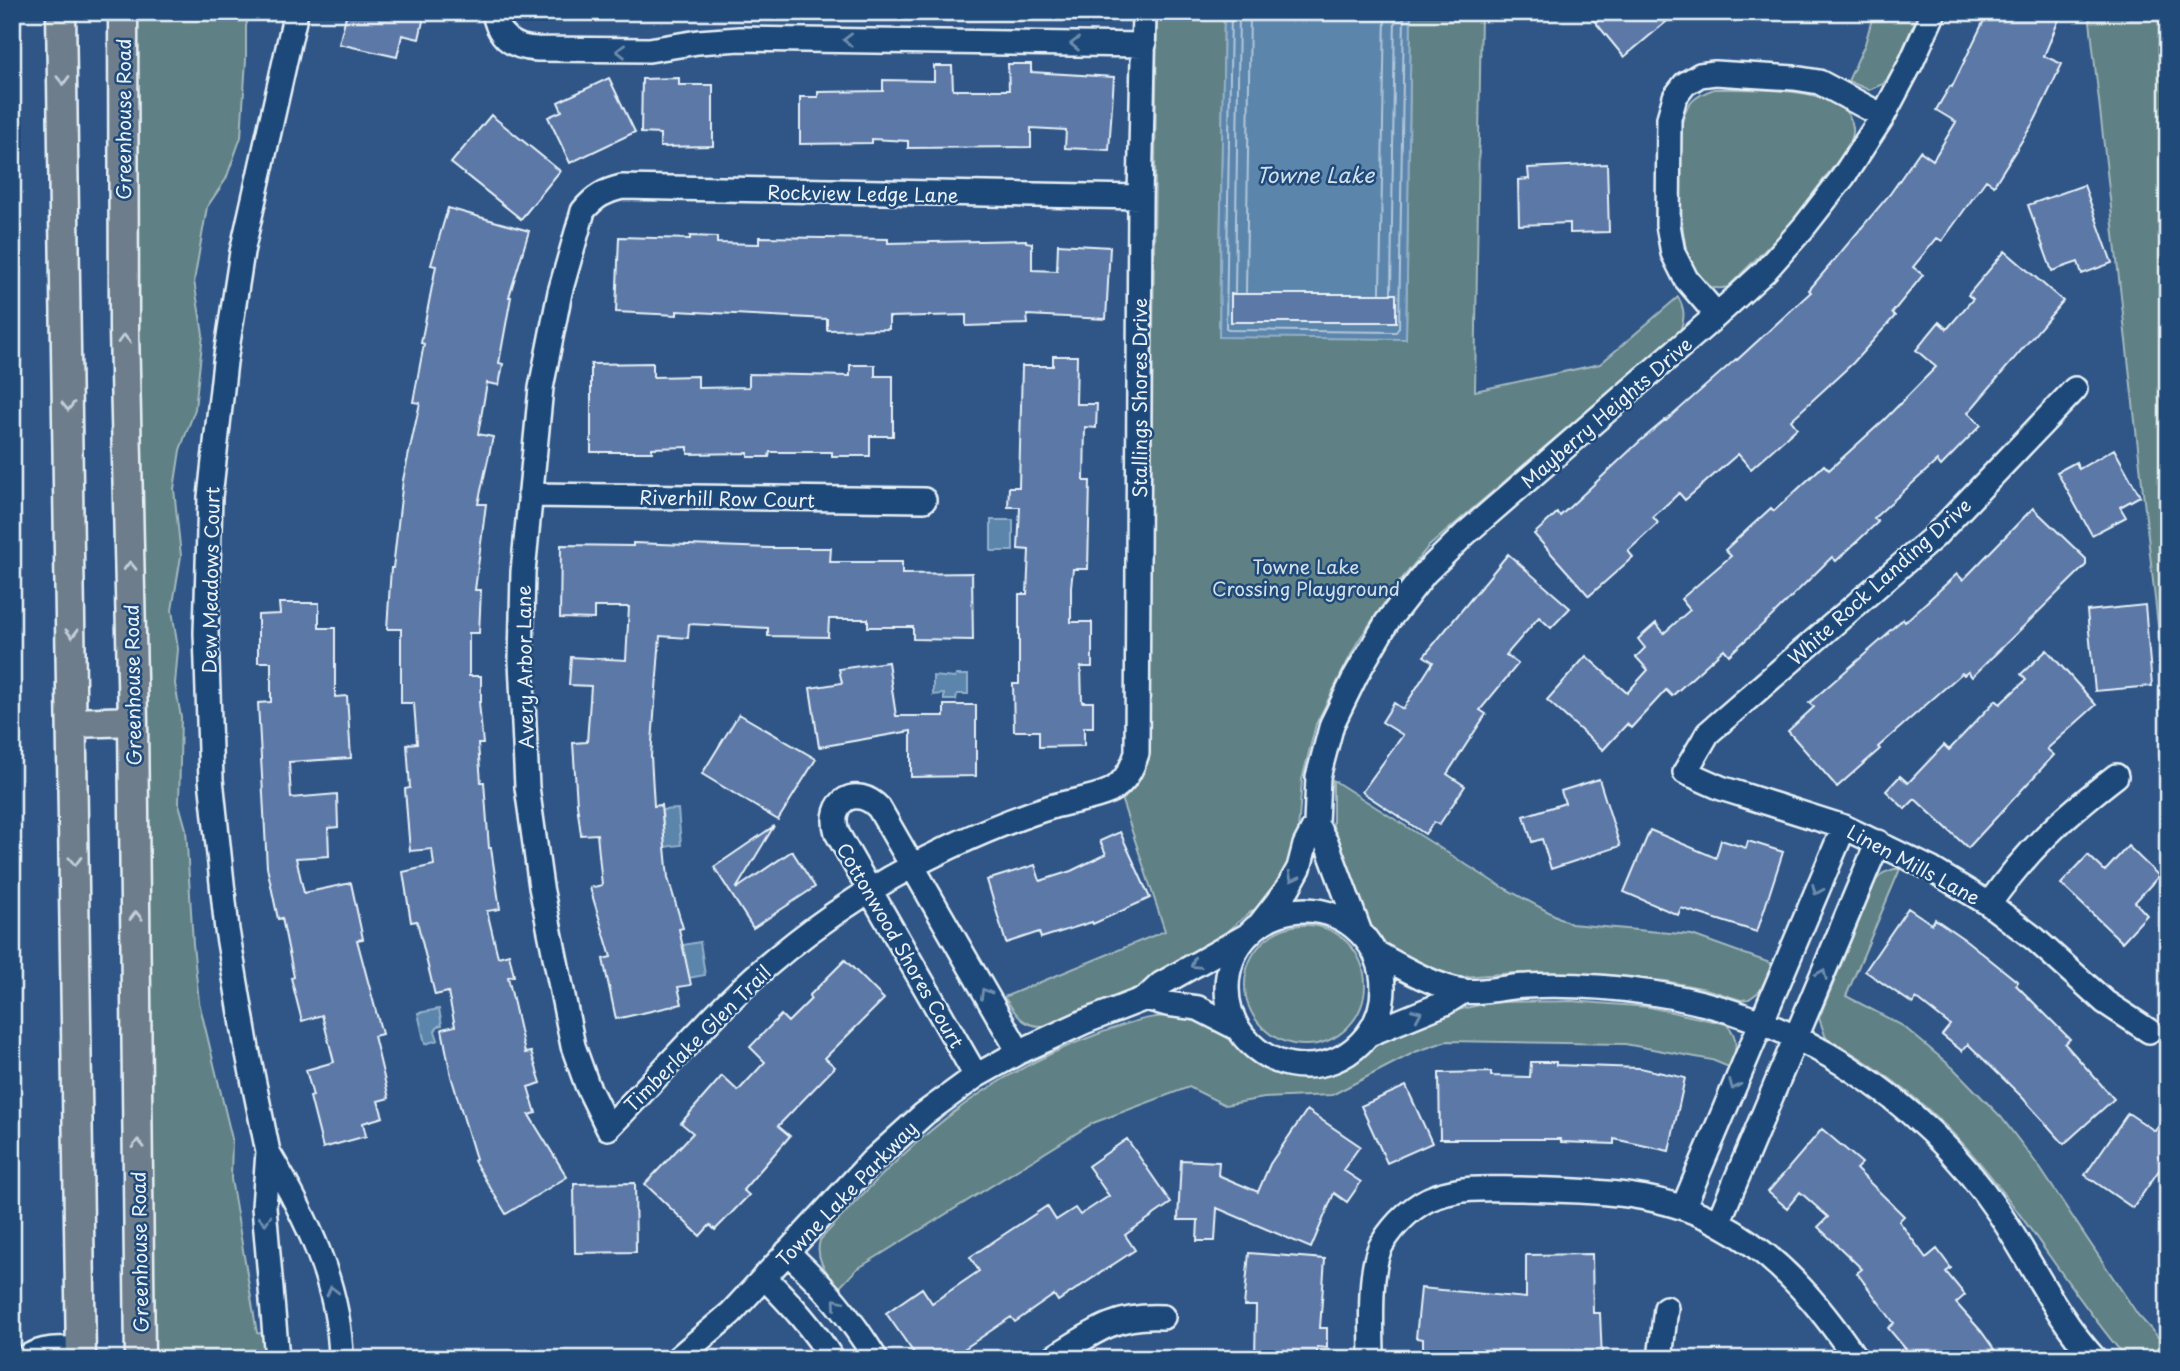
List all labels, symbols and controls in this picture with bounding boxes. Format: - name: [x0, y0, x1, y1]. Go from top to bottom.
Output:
- one-way arrow: [842, 33, 853, 48]
- one-way arrow: [1070, 36, 1080, 52]
- street label: Greenhouse Road: [109, 38, 137, 200]
- one-way arrow: [616, 43, 627, 58]
- one-way arrow: [55, 75, 70, 86]
- water label: Towne Lake: [1256, 158, 1376, 190]
- street label: Rockview Ledge Lane: [767, 177, 959, 209]
- street label: Stallings Shores Drive: [1125, 298, 1153, 498]
- street label: Mayberry Heights Drive: [1514, 330, 1698, 494]
- one-way arrow: [116, 333, 132, 343]
- one-way arrow: [61, 401, 76, 412]
- street label: Riverhill Row Court: [639, 482, 815, 514]
- street label: Dew Meadows Court: [194, 486, 226, 674]
- street label: White Rock Landing Drive: [1781, 491, 1977, 671]
- park label: Towne Lake Crossing Playground: [1212, 552, 1400, 602]
- one-way arrow: [122, 560, 137, 571]
- street label: Avery Arbor Lane: [509, 585, 539, 749]
- street label: Greenhouse Road: [117, 604, 147, 766]
- one-way arrow: [64, 629, 80, 639]
- street label: Linen Mills Lane: [1842, 817, 1986, 911]
- street label: Cottonwood Shores Court: [831, 837, 972, 1053]
- one-way arrow: [67, 856, 82, 867]
- one-way arrow: [1288, 870, 1302, 882]
- one-way arrow: [1811, 882, 1825, 895]
- one-way arrow: [128, 910, 144, 921]
- one-way arrow: [1190, 956, 1203, 969]
- street label: Timberlake Glen Trail: [617, 958, 777, 1118]
- one-way arrow: [1813, 968, 1827, 980]
- one-way arrow: [980, 987, 993, 1000]
- one-way arrow: [1410, 1008, 1422, 1022]
- one-way arrow: [1729, 1078, 1743, 1090]
- street label: Towne Lake Parkway: [769, 1114, 923, 1272]
- one-way arrow: [130, 1138, 146, 1148]
- street label: Greenhouse Road: [124, 1171, 154, 1333]
- one-way arrow: [257, 1214, 272, 1225]
- one-way arrow: [326, 1285, 340, 1297]
- one-way arrow: [833, 1298, 845, 1311]

